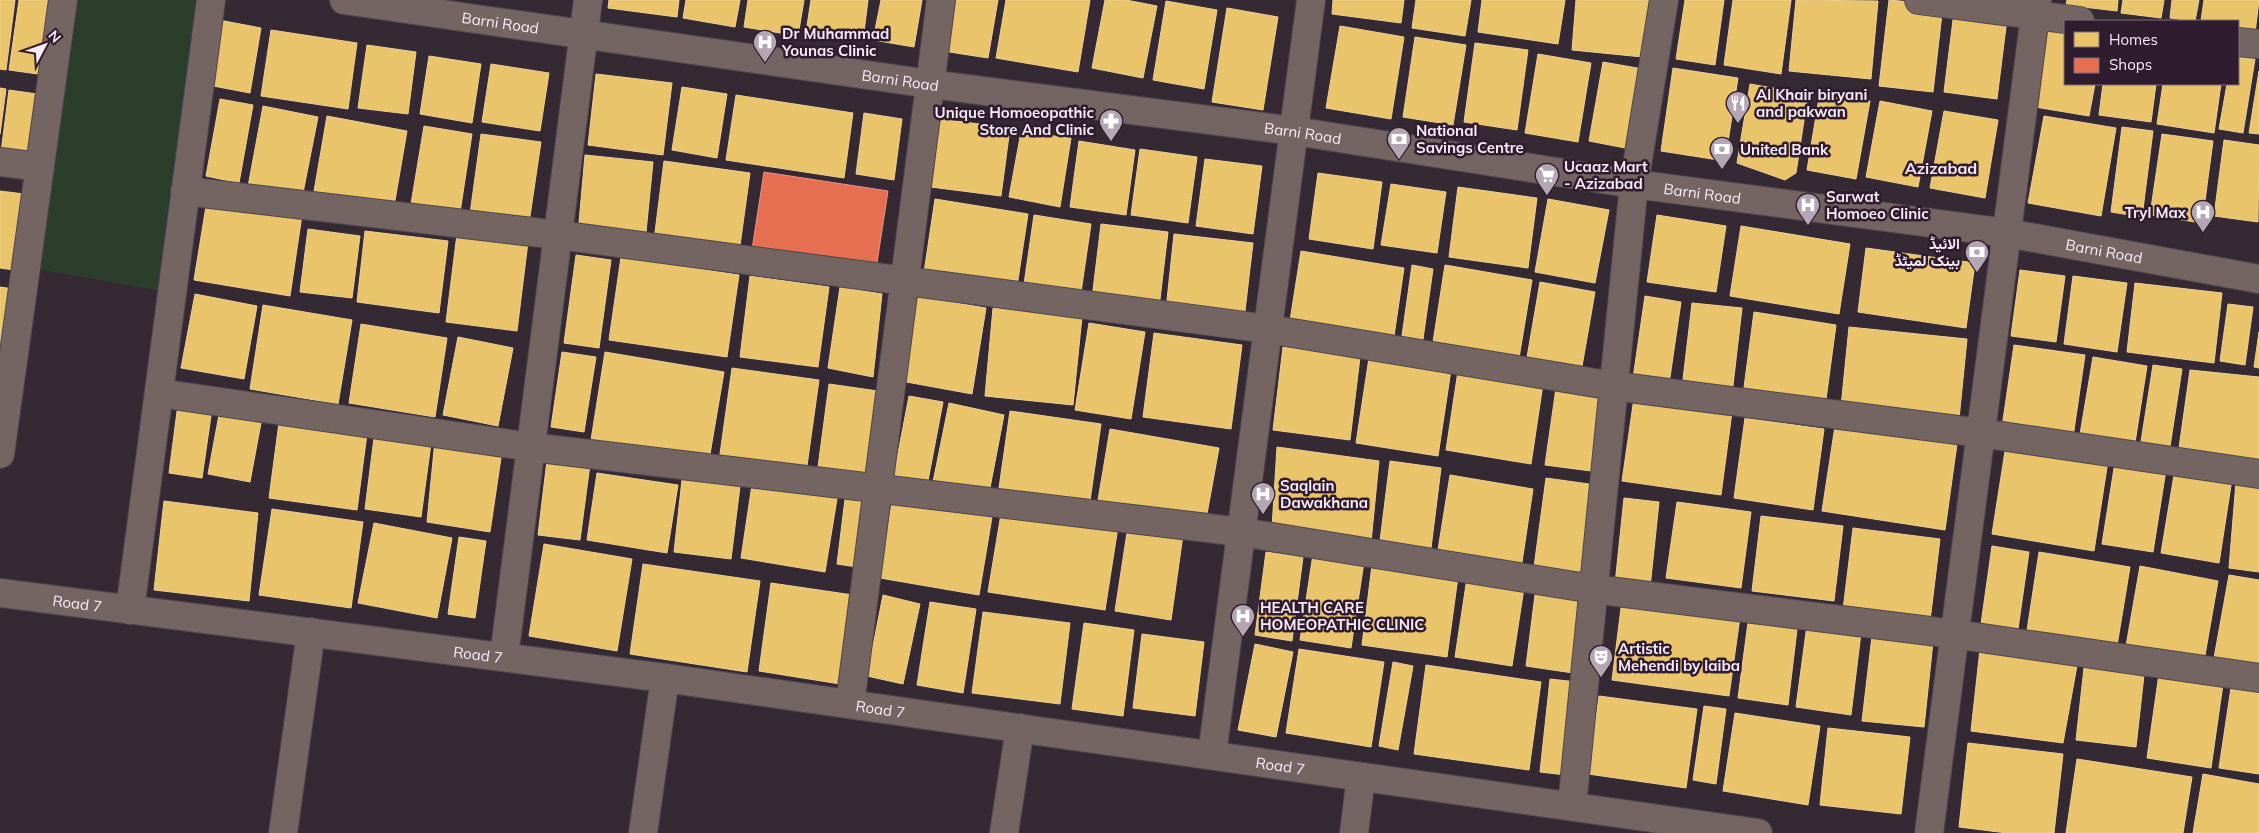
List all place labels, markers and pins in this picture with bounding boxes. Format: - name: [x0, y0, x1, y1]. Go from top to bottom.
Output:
- place label: Dr Muhammad Younas Clinic: [781, 24, 889, 60]
- hospital icon: Dr Muhammad Younas Clinic: [752, 29, 778, 63]
- place label: Al Khair biryani and pakwan: [1756, 85, 1867, 121]
- restaurant icon: Al Khair biryani and pakwan: [1725, 90, 1751, 124]
- place label: Unique Homoeopathic Store And Clinic: [935, 103, 1094, 139]
- pharmacy icon: Unique Homoeopathic Store And Clinic: [1098, 108, 1124, 142]
- place label: National Savings Centre: [1416, 121, 1524, 157]
- bank icon: National Savings Centre: [1386, 126, 1412, 160]
- bank icon: United Bank: [1709, 136, 1735, 170]
- place label: United Bank: [1740, 140, 1829, 159]
- place label: Ucaaz Mart - Azizabad: [1564, 157, 1648, 193]
- supermarket icon: Ucaaz Mart - Azizabad: [1534, 162, 1560, 196]
- place label: Sarwat Homoeo Clinic: [1826, 187, 1929, 223]
- hospital icon: Sarwat Homoeo Clinic: [1795, 192, 1821, 226]
- hospital icon: Tryl Max: [2190, 199, 2216, 233]
- place label: Tryl Max: [2125, 203, 2187, 222]
- place label: الائیڈ بینک لمیٹڈ: [1895, 234, 1960, 270]
- bank icon: الائیڈ بینک لمیٹڈ: [1964, 239, 1990, 273]
- place label: Saqlain Dawakhana: [1280, 476, 1368, 512]
- hospital icon: Saqlain Dawakhana: [1250, 481, 1276, 515]
- place label: HEALTH CARE HOMEOPATHIC CLINIC: [1260, 598, 1425, 634]
- hospital icon: HEALTH CARE HOMEOPATHIC CLINIC: [1230, 603, 1256, 637]
- place label: Artistic Mehendi by laiba: [1618, 639, 1740, 675]
- theatre icon: Artistic Mehendi by laiba: [1588, 644, 1614, 678]

